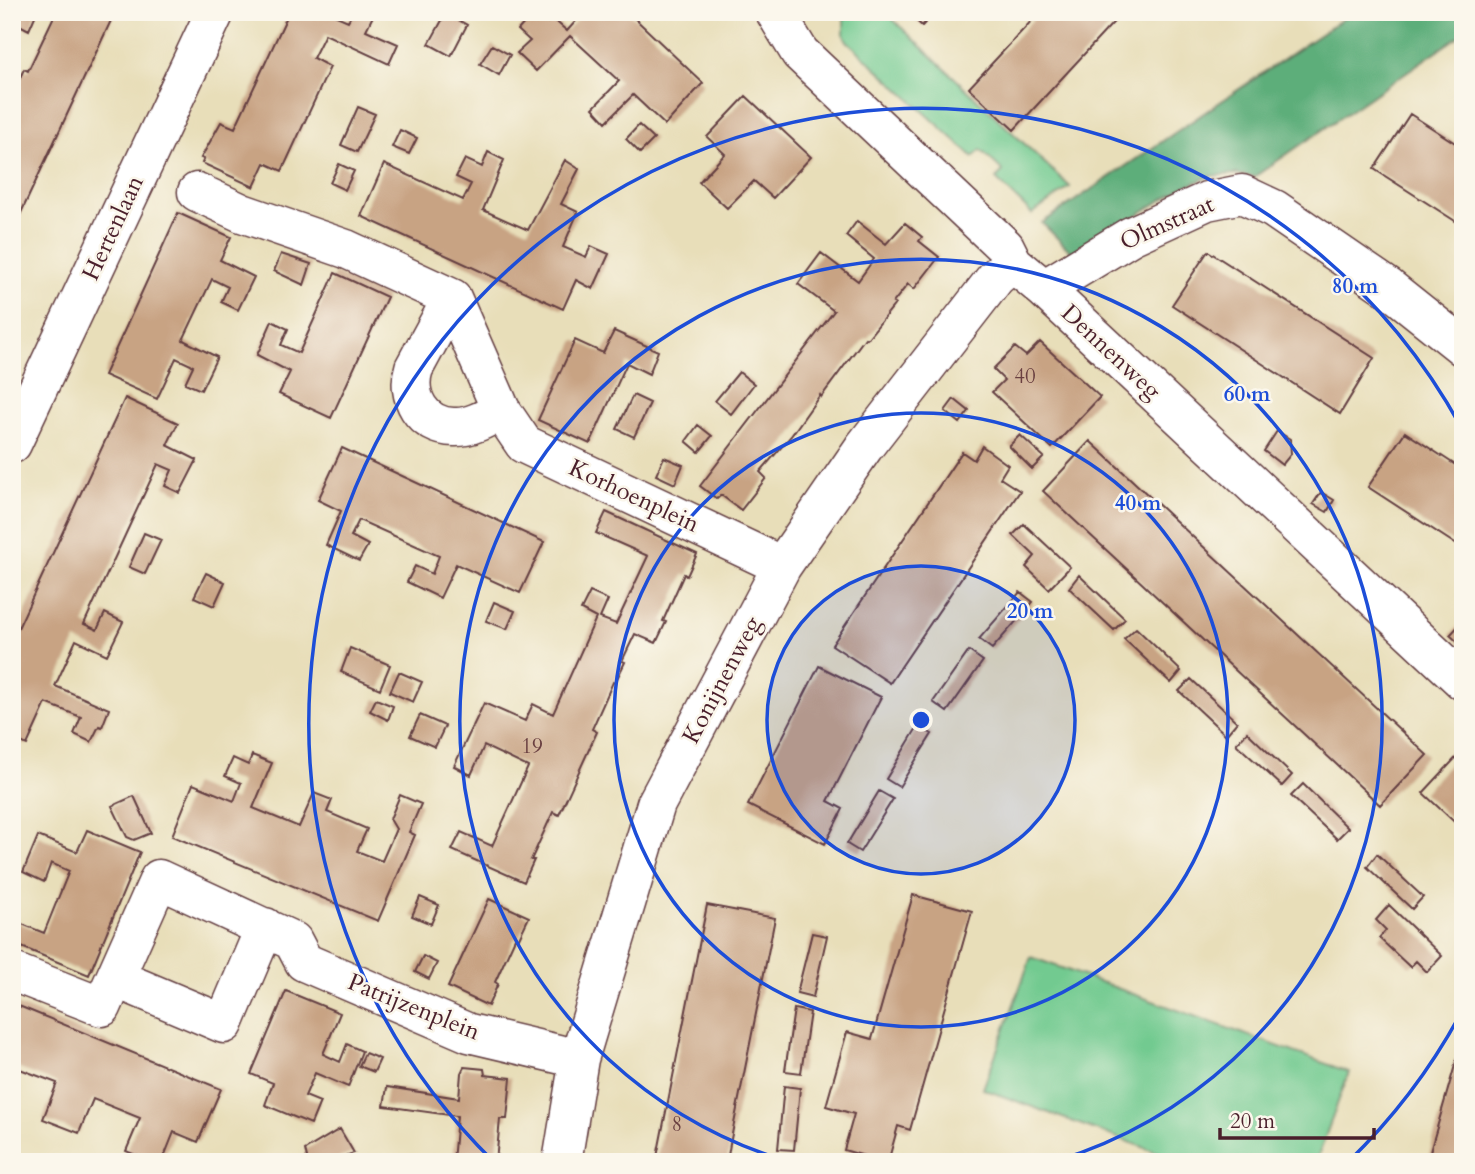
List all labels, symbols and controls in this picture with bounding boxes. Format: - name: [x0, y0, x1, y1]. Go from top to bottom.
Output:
- street label: Hertenlaan: [74, 170, 152, 286]
- street label: Olmstraat: [1115, 187, 1220, 258]
- text: 80 m: [1332, 272, 1379, 301]
- street label: Dennenweg: [1054, 297, 1169, 407]
- house number: 40: [1014, 362, 1036, 391]
- text: 60 m: [1224, 380, 1271, 409]
- street label: Korhoenplein: [563, 451, 705, 541]
- text: 40 m: [1115, 489, 1162, 518]
- text: 20 m: [1007, 597, 1054, 626]
- street label: Konijnenweg: [675, 610, 770, 749]
- centre of rings: [909, 708, 933, 732]
- house number: 19: [521, 732, 543, 761]
- street label: Patrijzenplein: [343, 966, 485, 1049]
- scale bar: [1220, 1097, 1374, 1141]
- text: 20 m: [1230, 1107, 1275, 1136]
- house number: 8: [672, 1110, 682, 1139]

